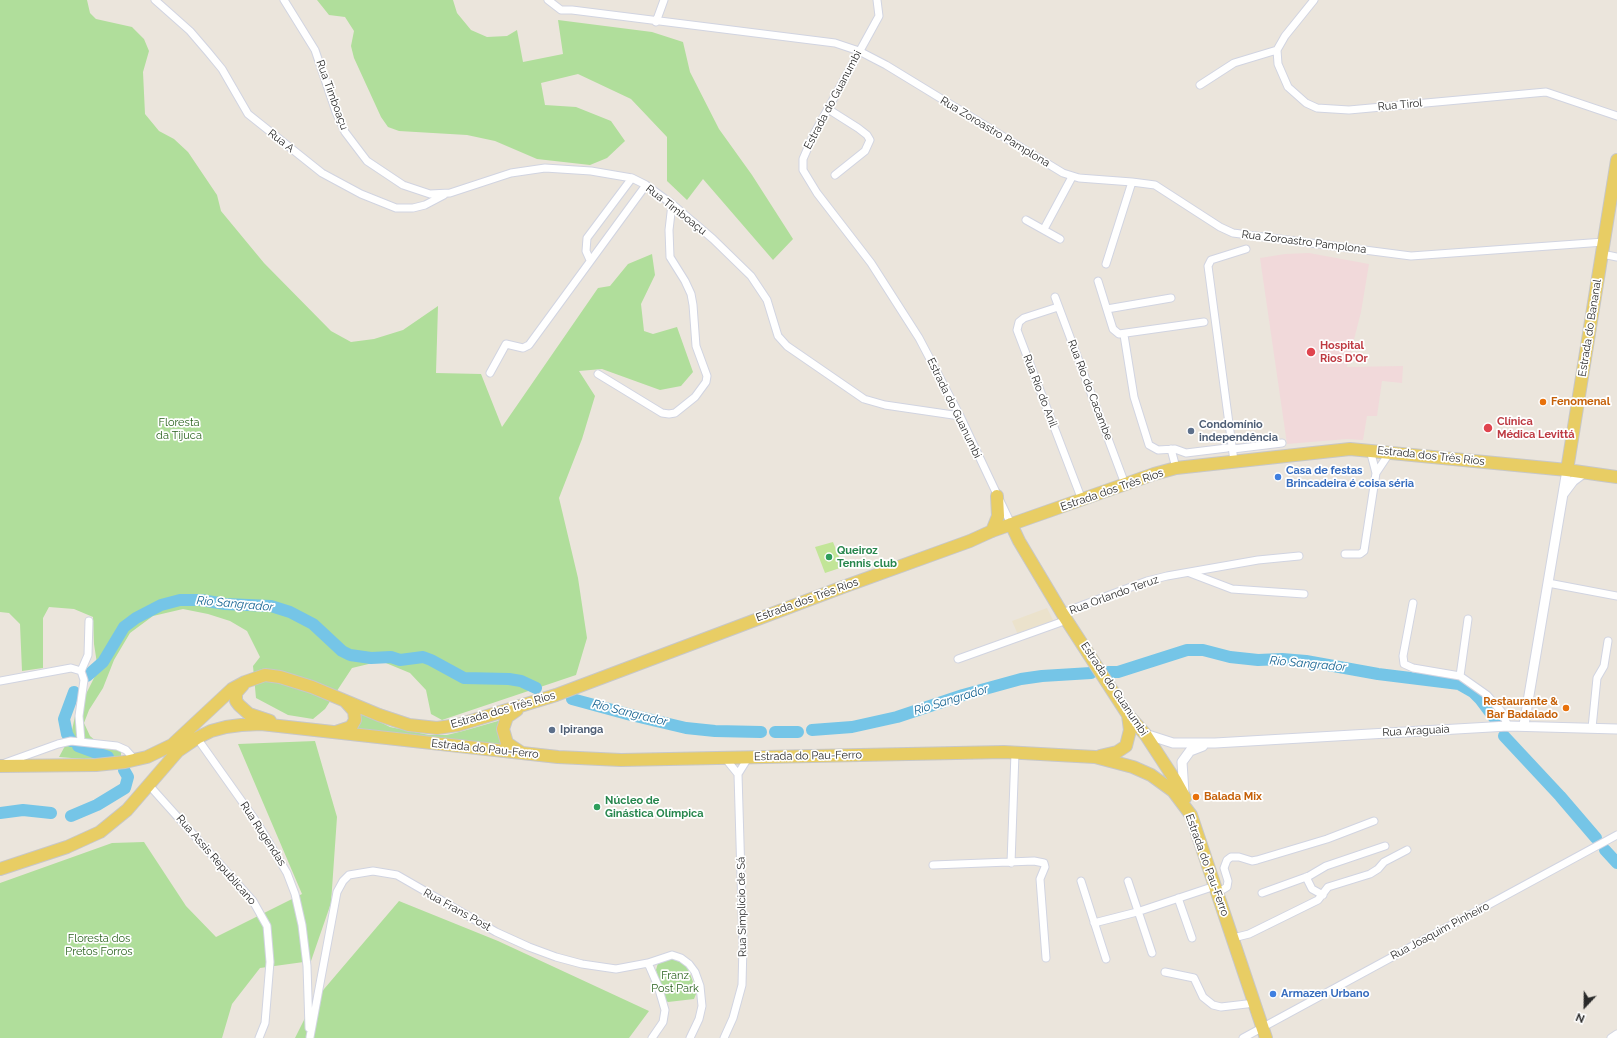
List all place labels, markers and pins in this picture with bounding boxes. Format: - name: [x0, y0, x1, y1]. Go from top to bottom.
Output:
- place label: Hospital Rios D'Or: [1320, 339, 1368, 365]
- marker: Hospital Rios D'Or: [1305, 346, 1317, 358]
- place label: Fenomenal: [1551, 395, 1610, 409]
- marker: Fenomenal: [1538, 397, 1548, 407]
- place label: Clínica Médica Levittá: [1497, 415, 1574, 441]
- place label: Condomínio independência: [1199, 418, 1278, 444]
- marker: Clínica Médica Levittá: [1482, 422, 1494, 434]
- marker: Condomínio independência: [1186, 426, 1196, 436]
- place label: Casa de festas Brincadeira é coisa séria: [1286, 464, 1414, 490]
- marker: Casa de festas Brincadeira é coisa séria: [1273, 472, 1283, 482]
- place label: Queiroz Tennis club: [837, 544, 897, 570]
- marker: Queiroz Tennis club: [824, 552, 834, 562]
- place label: Restaurante & Bar Badalado: [1483, 695, 1558, 721]
- marker: Restaurante & Bar Badalado: [1561, 703, 1571, 713]
- place label: Ipiranga: [560, 723, 603, 737]
- marker: Ipiranga: [547, 725, 557, 735]
- place label: Balada Mix: [1204, 790, 1262, 804]
- marker: Balada Mix: [1191, 792, 1201, 802]
- place label: Núcleo de Ginástica Olímpica: [605, 794, 703, 820]
- marker: Núcleo de Ginástica Olímpica: [592, 802, 602, 812]
- place label: Armazen Urbano: [1281, 987, 1369, 1001]
- marker: Armazen Urbano: [1268, 989, 1278, 999]

